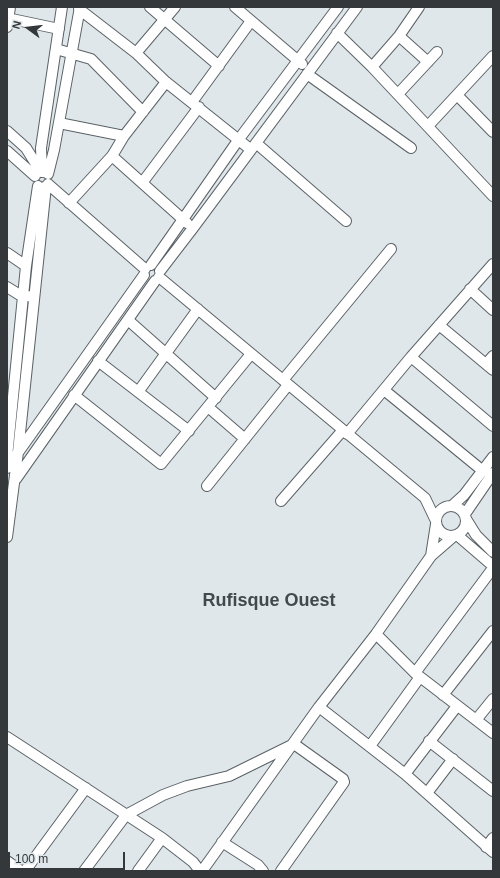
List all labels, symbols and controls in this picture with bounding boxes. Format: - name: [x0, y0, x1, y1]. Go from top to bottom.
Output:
- north arrow: [8, 8, 48, 48]
- text: N: [10, 20, 23, 30]
- district label: Rufisque Ouest: [202, 590, 336, 612]
- scale bar: [10, 844, 127, 870]
- text: 100 m: [15, 852, 48, 866]

